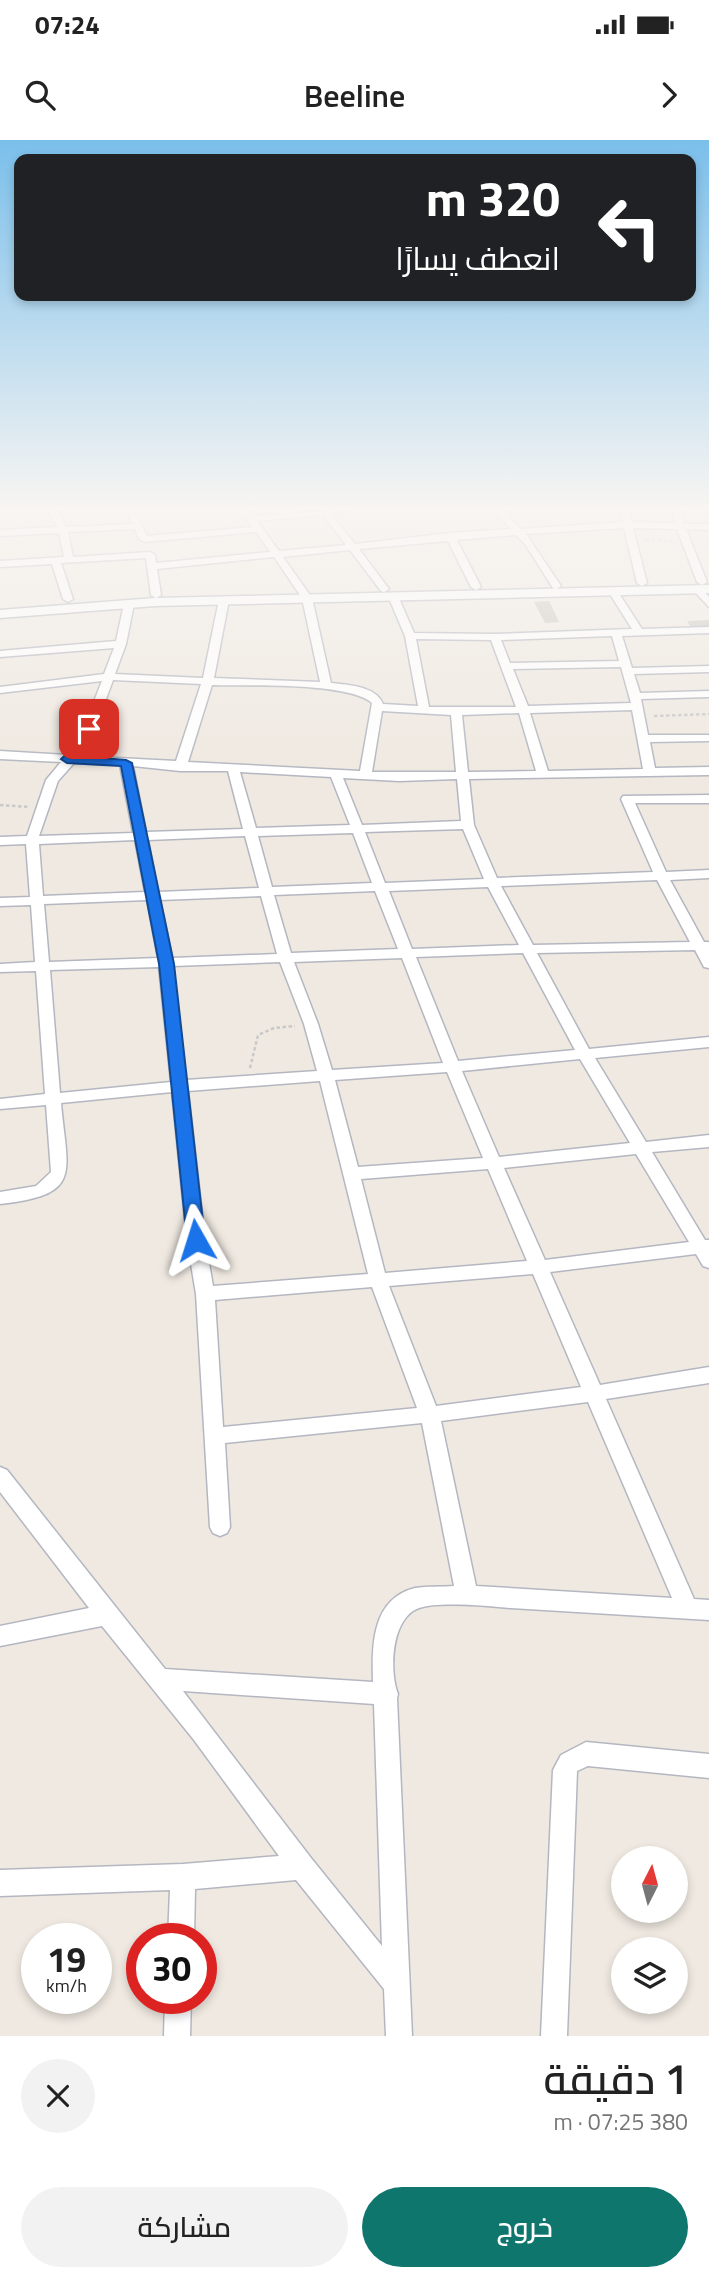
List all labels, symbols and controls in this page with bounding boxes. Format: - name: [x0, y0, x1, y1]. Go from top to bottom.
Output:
- text: 07:24: [35, 5, 100, 44]
- text: Beeline: [304, 71, 405, 119]
- icon: search: [21, 76, 59, 114]
- icon: forward: [650, 76, 688, 114]
- text: 320 m: [426, 160, 560, 235]
- icon: left: [584, 182, 675, 273]
- text: انعطف يسارًا: [395, 234, 560, 282]
- pin: [59, 699, 119, 759]
- icon: arrive: [70, 710, 108, 748]
- position arrow: [159, 1203, 233, 1277]
- north arrow: [611, 1846, 688, 1923]
- map controls: [611, 1846, 688, 2014]
- speed limit sign: 30: [126, 1923, 217, 2014]
- text: 19: [47, 1932, 86, 1986]
- button: layers: [611, 1937, 688, 2014]
- text: km/h: [46, 1972, 87, 1999]
- text: 1 دقيقة: [543, 2046, 688, 2110]
- button: close: [21, 2059, 95, 2133]
- text: 380 m · 07:25: [553, 2104, 688, 2139]
- button: مشاركة: [21, 2187, 348, 2267]
- button: خروج: [362, 2187, 688, 2267]

